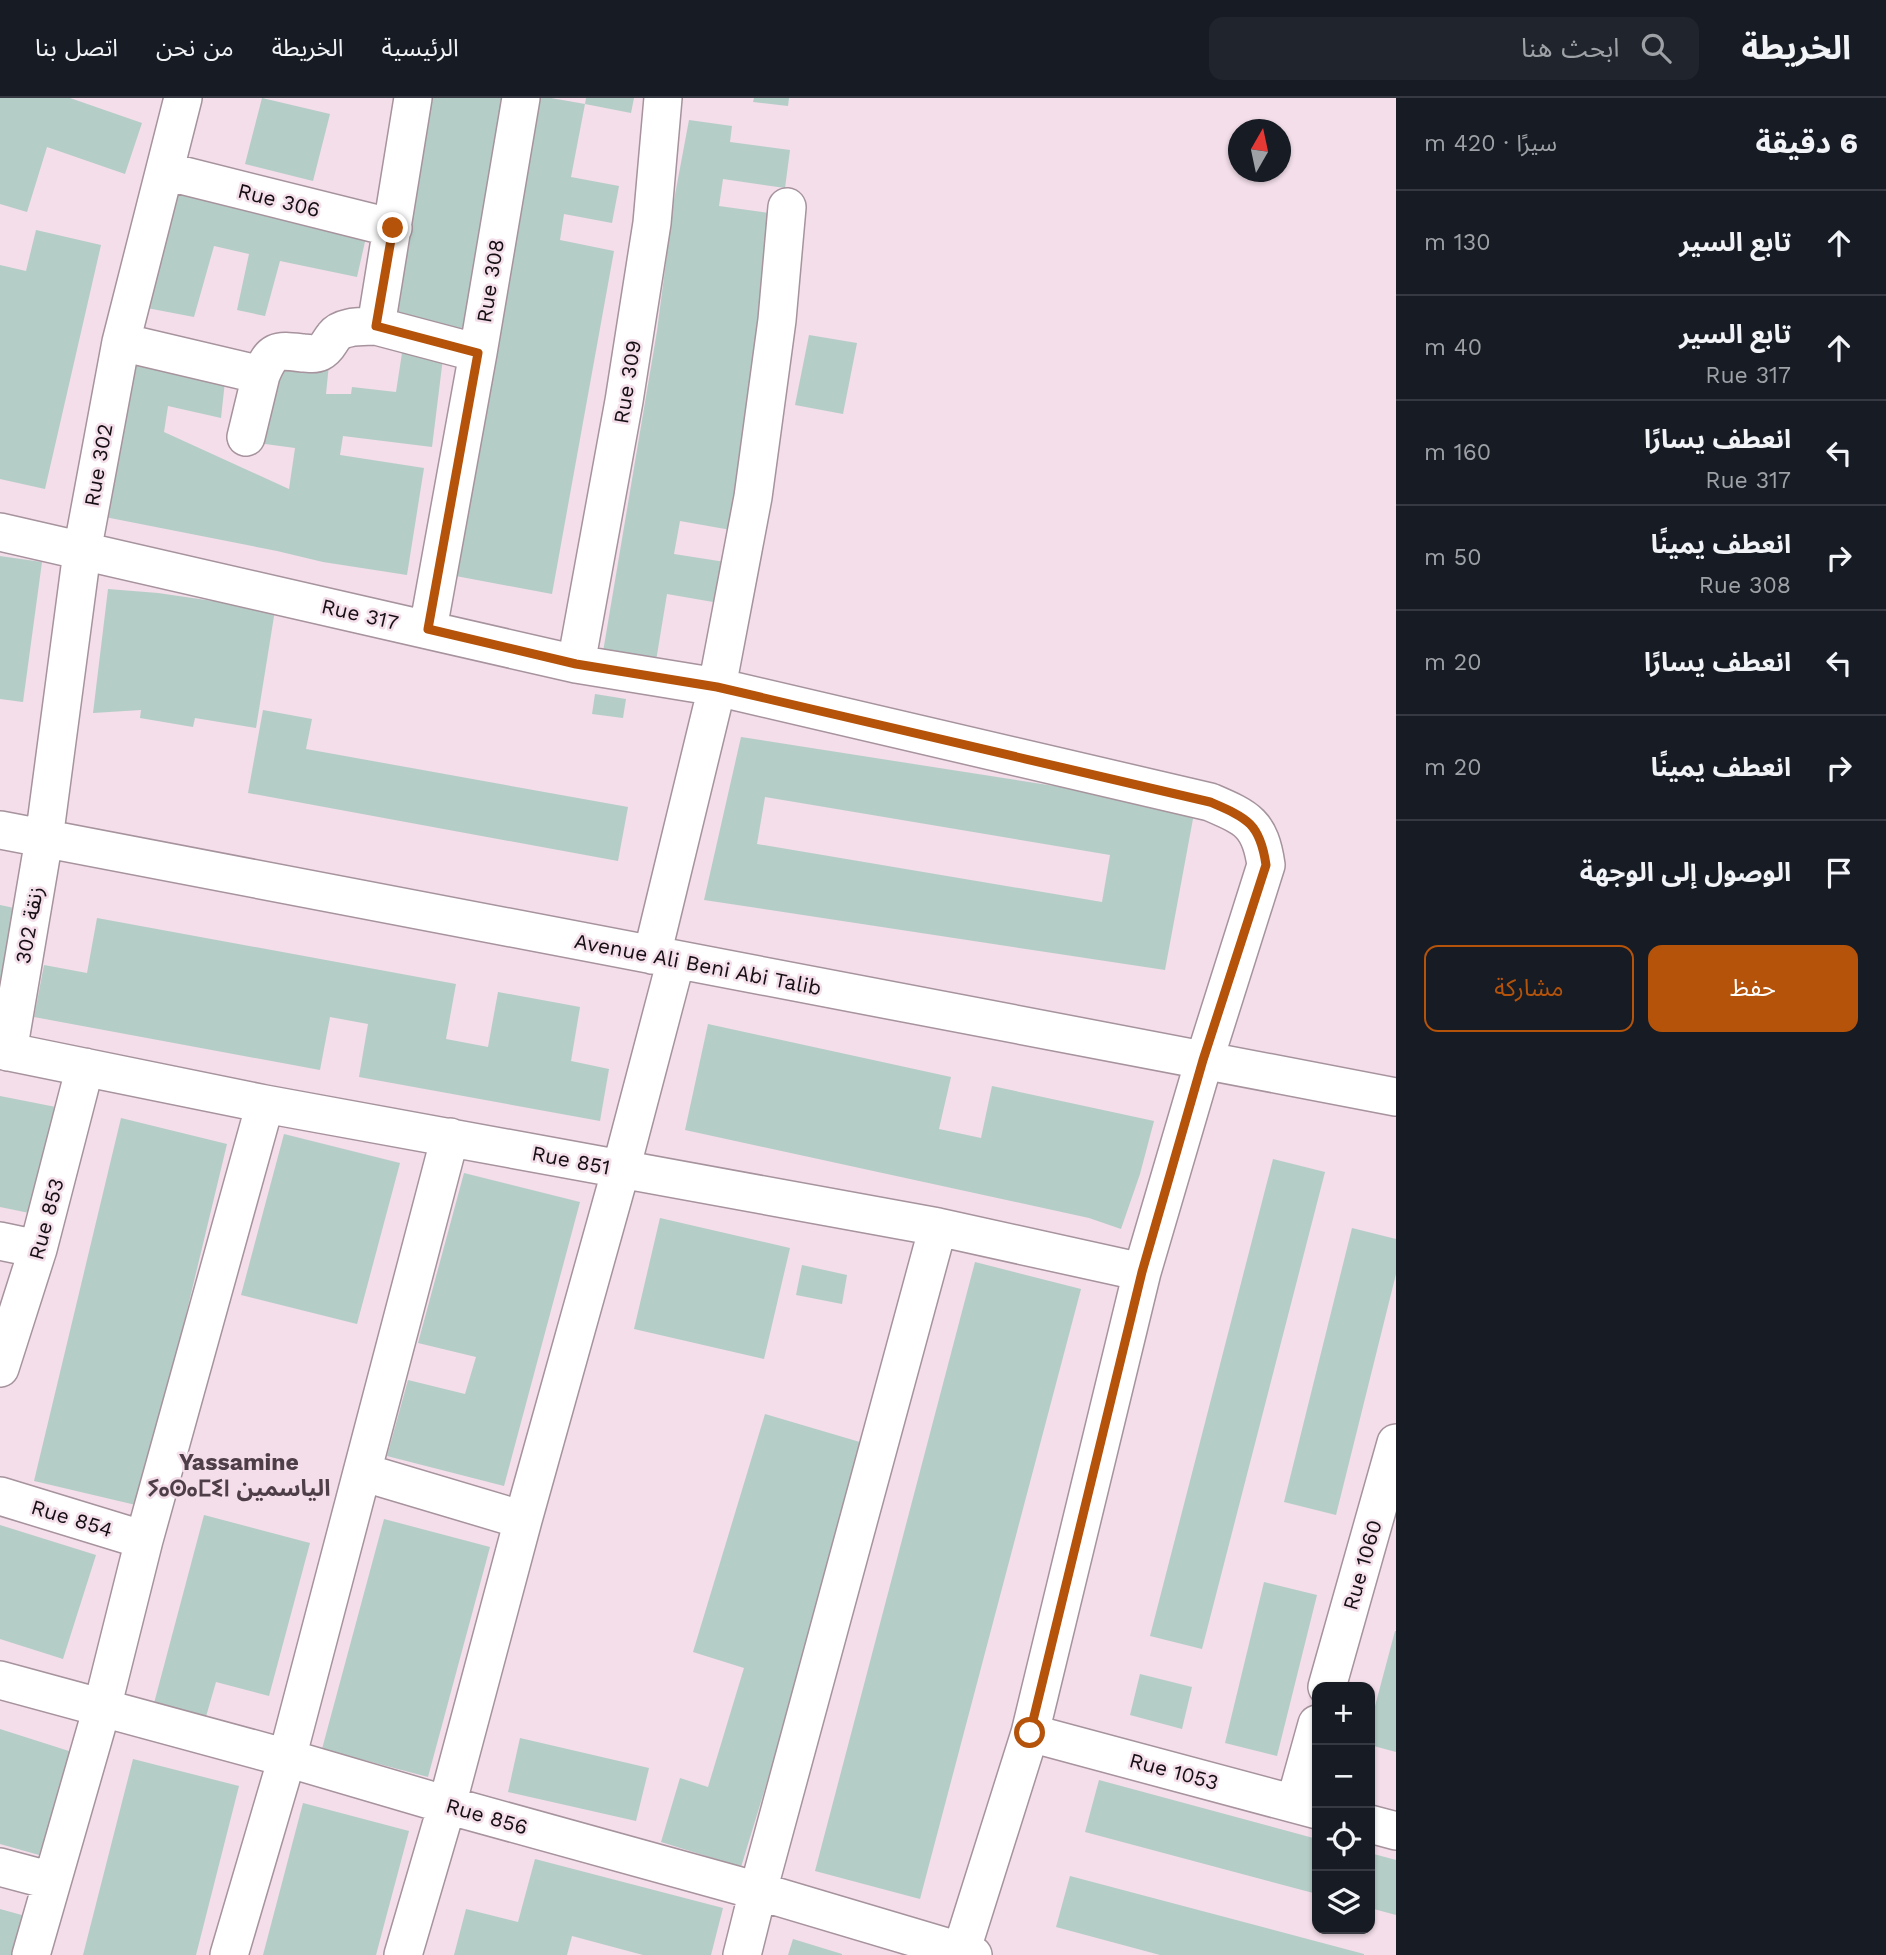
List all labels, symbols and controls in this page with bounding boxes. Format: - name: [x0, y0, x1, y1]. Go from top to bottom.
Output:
- search box: [1209, 17, 1699, 80]
- text: الخريطة: [1741, 28, 1851, 67]
- icon: search: [1637, 29, 1675, 67]
- text: ابحث هنا: [1521, 33, 1619, 63]
- text: اتصل بنا: [35, 34, 118, 62]
- text: من نحن: [156, 34, 234, 62]
- text: الخريطة: [272, 34, 344, 62]
- text: الرئيسية: [382, 34, 459, 62]
- north arrow: [1228, 119, 1291, 182]
- text: 6 دقيقة: [1755, 125, 1858, 160]
- text: سيرًا · 420 m: [1424, 130, 1557, 157]
- street label: Rue 306: [235, 178, 323, 222]
- route end: [377, 212, 408, 243]
- icon: ahead: [1820, 224, 1858, 262]
- text: تابع السير: [1679, 227, 1791, 257]
- text: 130 m: [1424, 229, 1490, 256]
- street label: Rue 308: [471, 237, 509, 325]
- text: تابع السير: [1679, 319, 1791, 349]
- icon: ahead: [1820, 329, 1858, 367]
- text: 40 m: [1424, 334, 1482, 361]
- street label: Rue 309: [608, 338, 646, 426]
- text: Rue 317: [1705, 362, 1791, 389]
- street label: Rue 302: [78, 422, 118, 508]
- text: انعطف يسارًا: [1644, 424, 1791, 454]
- icon: left: [1820, 434, 1858, 472]
- text: 160 m: [1424, 439, 1491, 466]
- text: Rue 317: [1705, 467, 1791, 494]
- text: انعطف يمينًا: [1651, 529, 1791, 559]
- icon: right: [1820, 539, 1858, 577]
- text: 50 m: [1424, 544, 1481, 571]
- text: Rue 308: [1699, 572, 1791, 599]
- street label: Rue 317: [319, 593, 401, 635]
- icon: left: [1820, 644, 1858, 682]
- text: انعطف يسارًا: [1644, 647, 1791, 677]
- text: 20 m: [1424, 649, 1481, 676]
- icon: right: [1820, 749, 1858, 787]
- text: انعطف يمينًا: [1651, 752, 1791, 782]
- text: 20 m: [1424, 754, 1481, 781]
- icon: arrive: [1820, 854, 1858, 892]
- text: الوصول إلى الوجهة: [1580, 857, 1791, 887]
- street label: زنقة 302: [10, 884, 48, 966]
- street label: Avenue Ali Beni Abi Talib: [572, 928, 824, 1000]
- button: مشاركة: [1424, 945, 1634, 1032]
- button: حفظ: [1648, 945, 1858, 1032]
- street label: Rue 851: [530, 1140, 612, 1180]
- street label: Rue 853: [23, 1175, 69, 1263]
- district label: Yassamine ⵢⴰⵙⴰⵎⵉⵏ الياسمين: [148, 1449, 330, 1502]
- street label: Rue 854: [28, 1494, 116, 1542]
- street label: Rue 1060: [1337, 1517, 1387, 1613]
- map controls: [1312, 1682, 1375, 1934]
- button: +: [1312, 1682, 1375, 1745]
- route start: [1014, 1717, 1045, 1748]
- button: −: [1312, 1745, 1375, 1808]
- street label: Rue 1053: [1127, 1747, 1221, 1795]
- street label: Rue 856: [443, 1792, 531, 1840]
- button: locate: [1312, 1808, 1375, 1871]
- button: layers: [1312, 1871, 1375, 1934]

